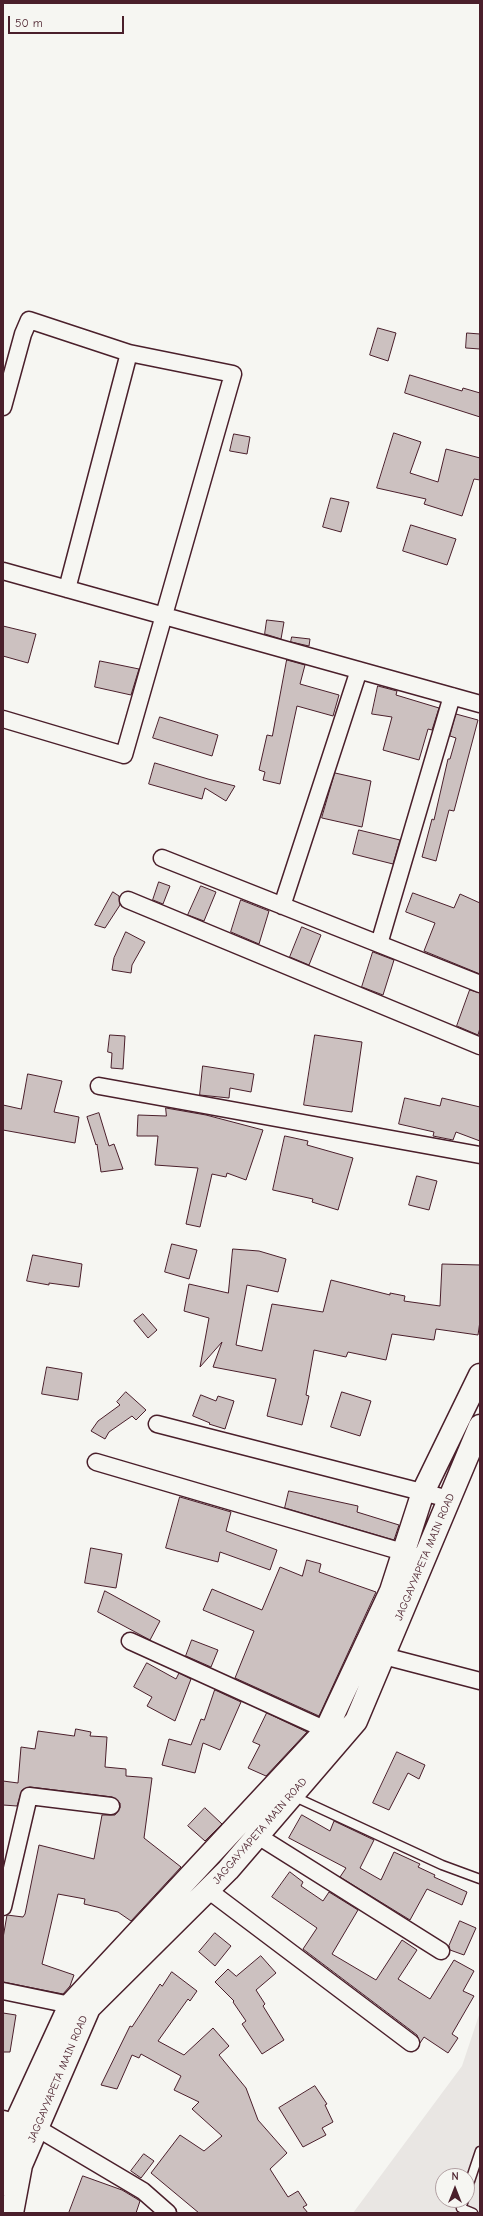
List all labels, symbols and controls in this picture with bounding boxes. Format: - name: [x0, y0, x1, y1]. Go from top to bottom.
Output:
- scale bar: [10, 8, 126, 34]
- text: 50 m: [15, 16, 43, 30]
- street label: JAGGAYYAPETA MAIN ROAD: [392, 1492, 458, 1622]
- street label: JAGGAYYAPETA MAIN ROAD: [210, 1775, 310, 1887]
- street label: JAGGAYYAPETA MAIN ROAD: [25, 2014, 91, 2144]
- north arrow: [435, 2168, 475, 2208]
- text: N: [451, 2170, 459, 2183]

